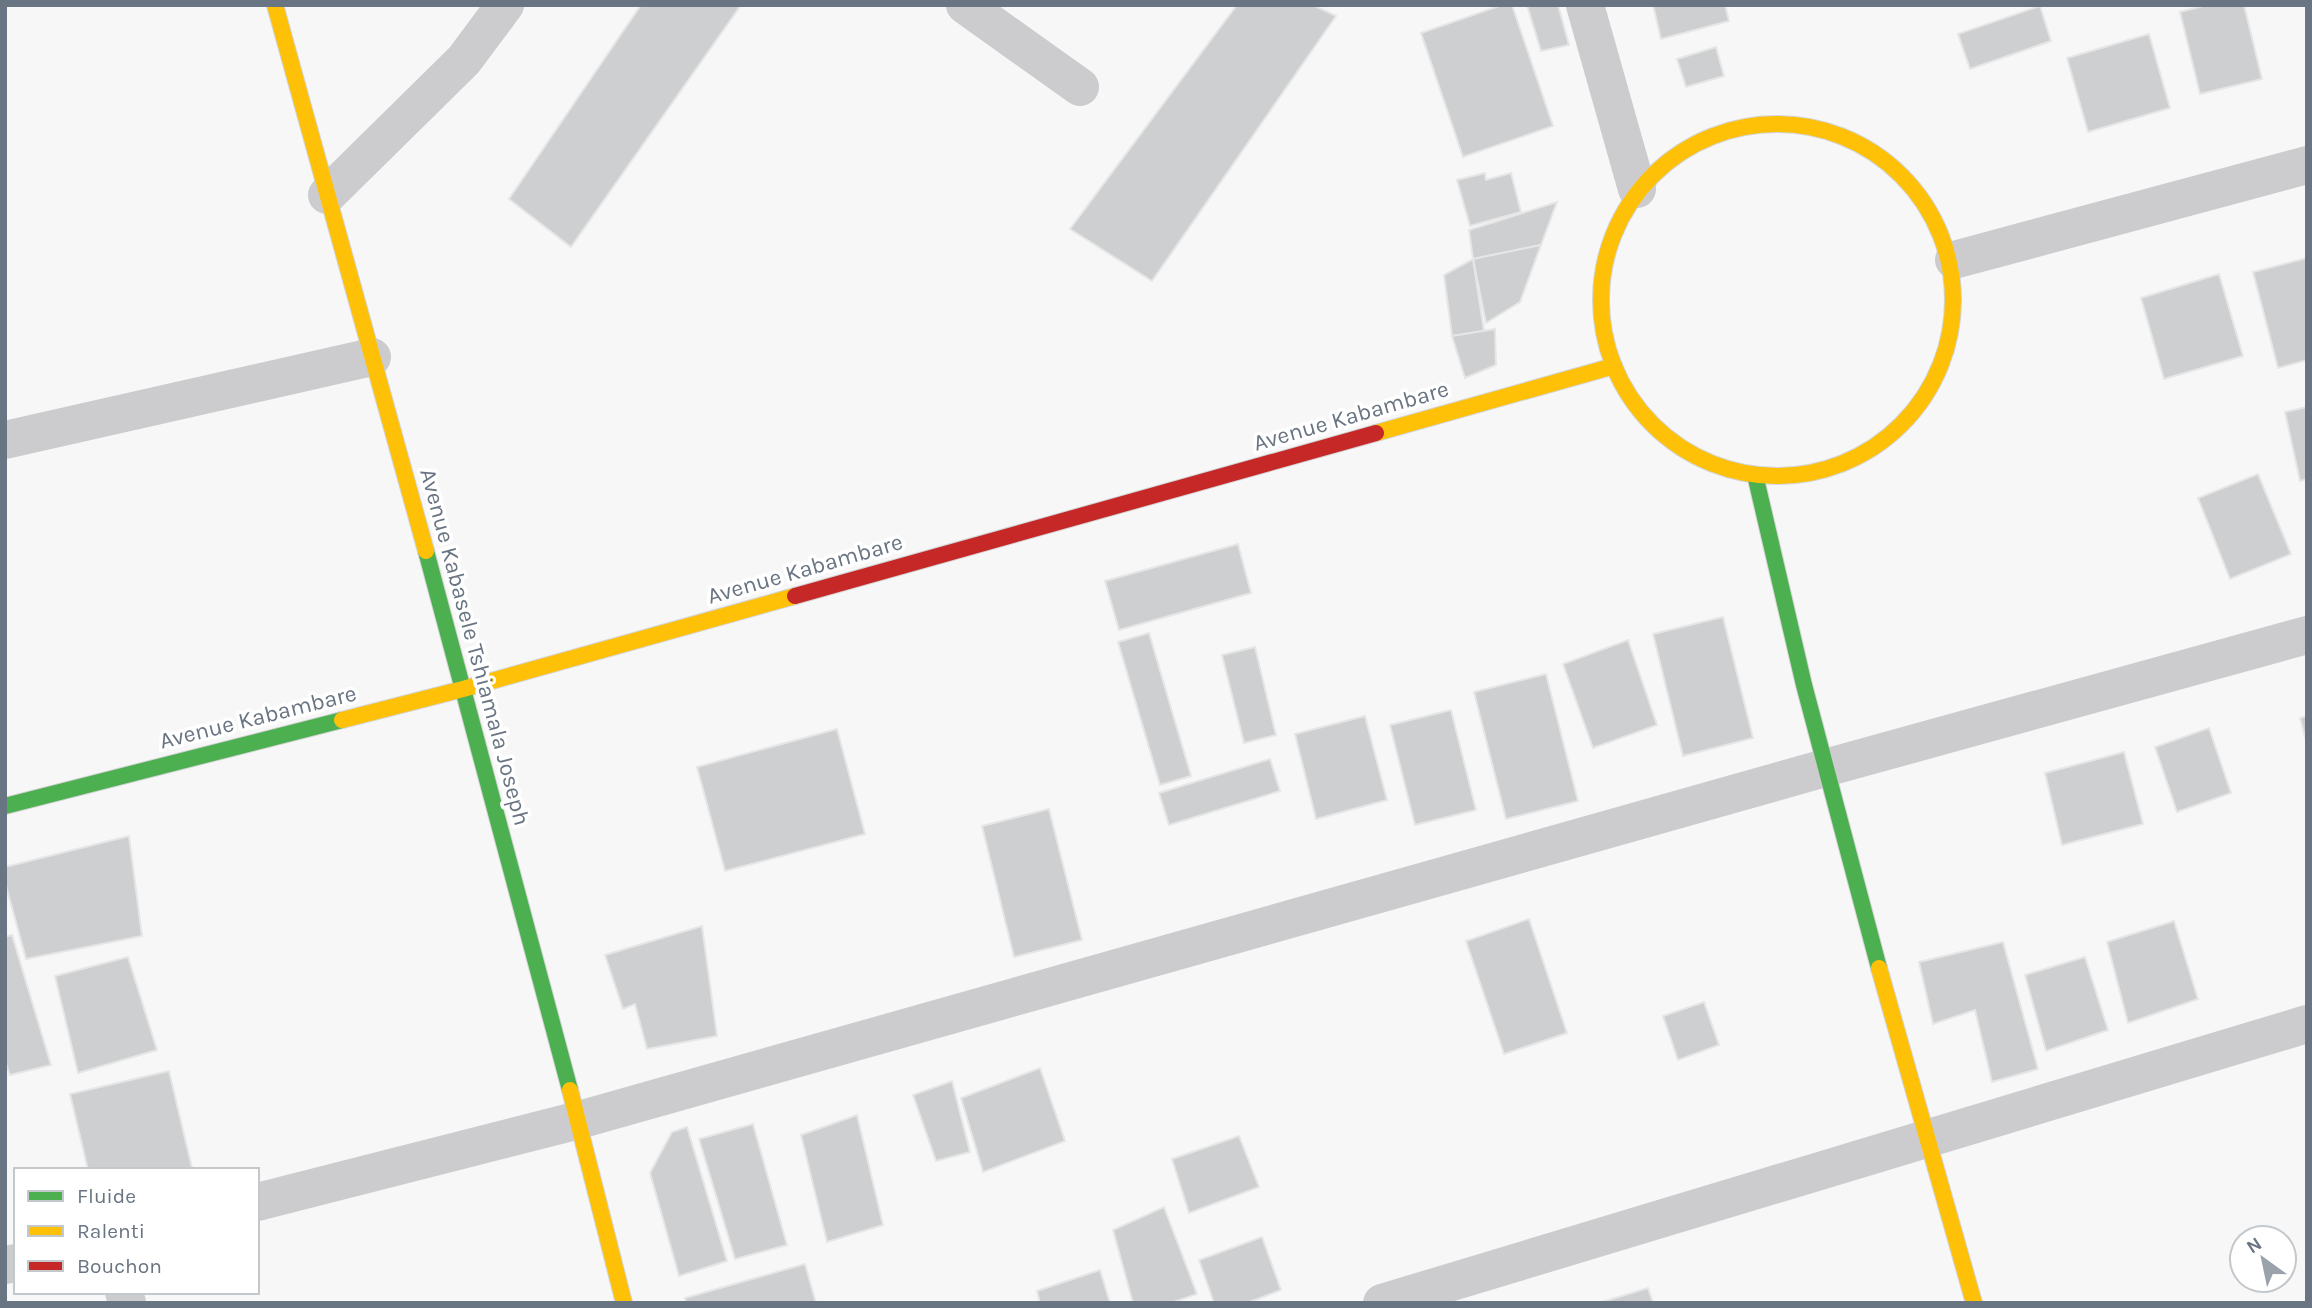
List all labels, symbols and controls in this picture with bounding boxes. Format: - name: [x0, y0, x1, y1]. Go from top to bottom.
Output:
- street label: Avenue Kabambare: [1250, 375, 1452, 457]
- street label: Avenue Kabasele Tshiamala Joseph: [414, 466, 536, 828]
- street label: Avenue Kabambare: [704, 528, 906, 610]
- street label: Avenue Kabambare: [157, 679, 359, 755]
- legend: [14, 1168, 259, 1294]
- text: Fluide: [77, 1184, 136, 1208]
- text: Ralenti: [77, 1219, 145, 1243]
- north arrow: [2228, 1224, 2298, 1294]
- text: N: [2243, 1233, 2266, 1259]
- text: Bouchon: [77, 1254, 162, 1278]

